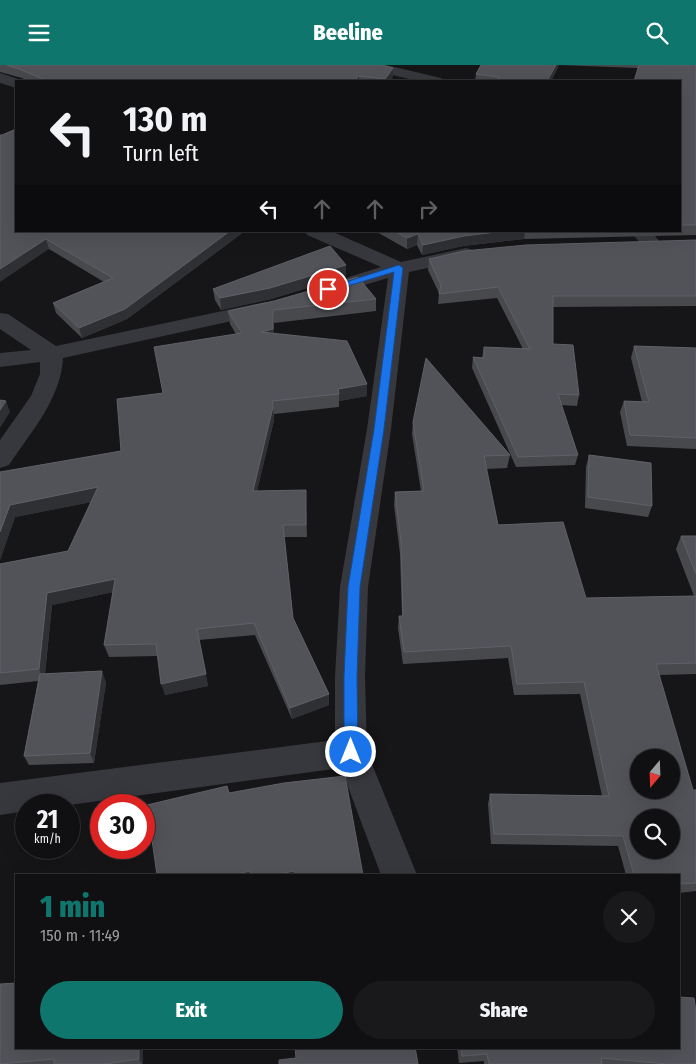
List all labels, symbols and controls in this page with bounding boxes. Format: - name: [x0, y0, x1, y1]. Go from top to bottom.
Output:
- icon: menu: [25, 19, 53, 47]
- text: Beeline: [313, 19, 383, 46]
- icon: search: [643, 19, 671, 47]
- text: 130 m: [123, 98, 207, 140]
- icon: left: [40, 100, 105, 165]
- text: Turn left: [123, 140, 199, 167]
- icon: left: [255, 195, 283, 223]
- icon: ahead: [308, 195, 336, 223]
- icon: ahead: [361, 195, 389, 223]
- icon: right: [414, 195, 442, 223]
- pin: [307, 268, 349, 310]
- icon: arrive: [314, 275, 342, 303]
- position arrow: [324, 725, 376, 777]
- north arrow: [630, 749, 680, 799]
- map controls: [630, 749, 680, 859]
- speed limit sign: 30: [90, 794, 155, 859]
- text: 21: [37, 805, 58, 835]
- button: search: [630, 809, 680, 859]
- text: km/h: [34, 832, 61, 846]
- text: 1 min: [40, 889, 105, 925]
- button: close: [603, 891, 655, 943]
- text: 150 m · 11:49: [40, 926, 120, 945]
- button: Exit: [40, 981, 343, 1039]
- button: Share: [353, 981, 655, 1039]

